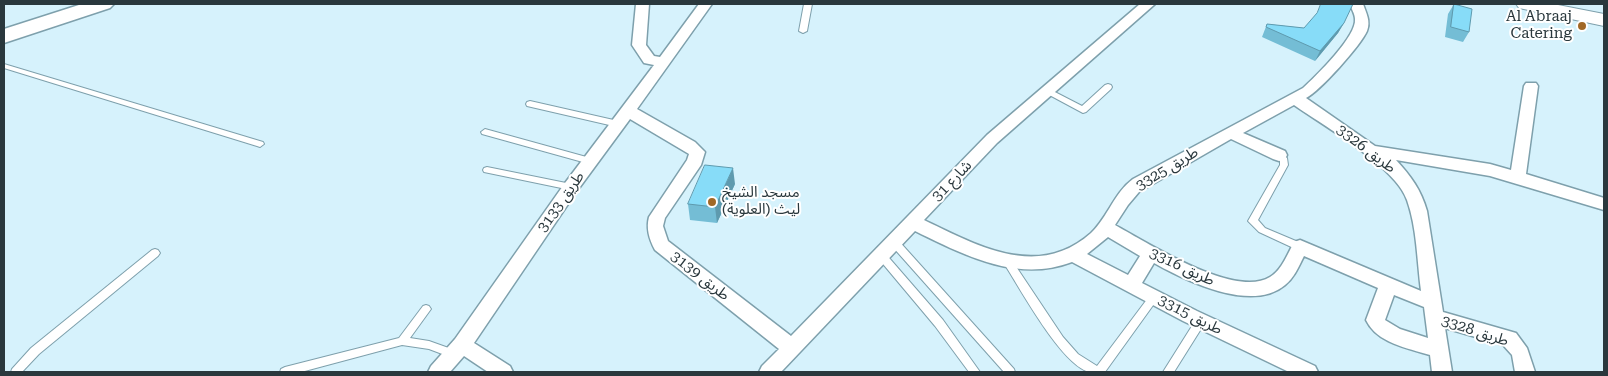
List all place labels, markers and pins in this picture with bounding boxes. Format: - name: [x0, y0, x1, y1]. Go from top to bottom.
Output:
- place label: Al Abraaj Catering: [1506, 8, 1572, 43]
- marker: Al Abraaj Catering: [1576, 20, 1588, 32]
- place label: مسجد الشيخ ليث (العلوية): [722, 184, 800, 219]
- marker: مسجد الشيخ ليث (العلوية): [706, 196, 718, 208]

